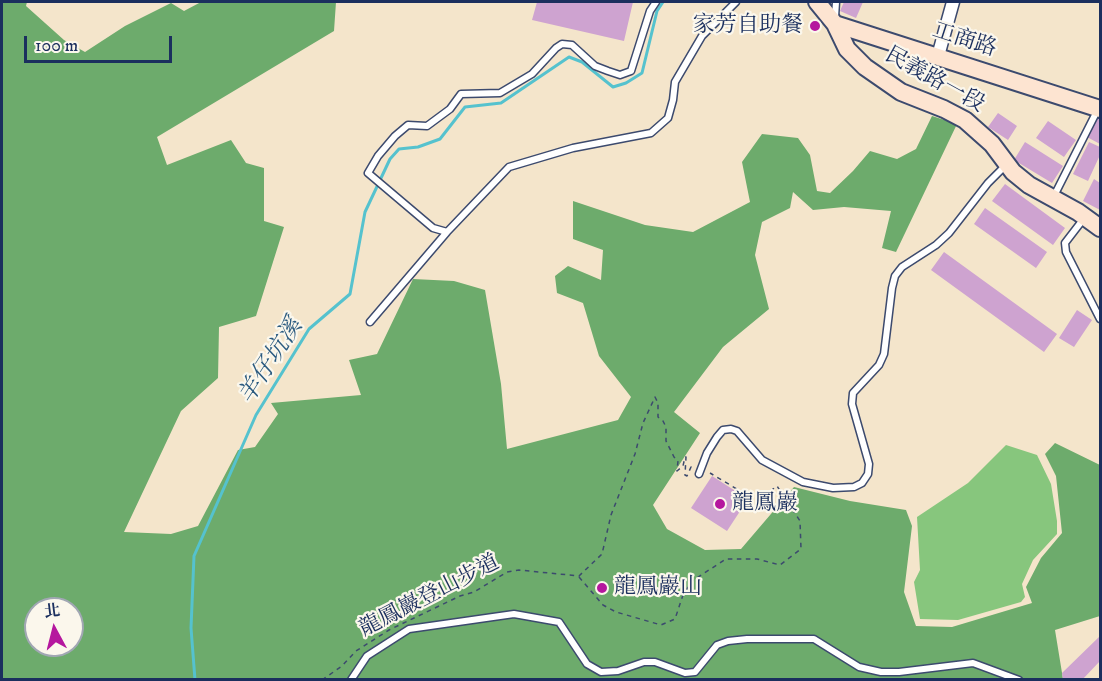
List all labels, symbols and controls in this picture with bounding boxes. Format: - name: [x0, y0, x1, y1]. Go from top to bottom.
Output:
- place label: 家芳自助餐: [693, 13, 803, 39]
- street label: 工商路: [929, 18, 999, 64]
- marker: 家芳自助餐: [808, 19, 822, 33]
- scale bar: [27, 24, 176, 62]
- text: 100 m: [35, 35, 78, 57]
- street label: 民義路一段: [879, 43, 989, 119]
- water label: 羊仔坑溪: [234, 314, 310, 410]
- place label: 龍鳳巖: [732, 491, 798, 517]
- marker: 龍鳳巖: [713, 497, 727, 511]
- street label: 龍鳳巖登山步道: [355, 550, 505, 644]
- place label: 龍鳳巖山: [614, 575, 702, 601]
- marker: 龍鳳巖山: [595, 581, 609, 595]
- north arrow: [24, 597, 84, 657]
- text: 北: [43, 600, 61, 622]

